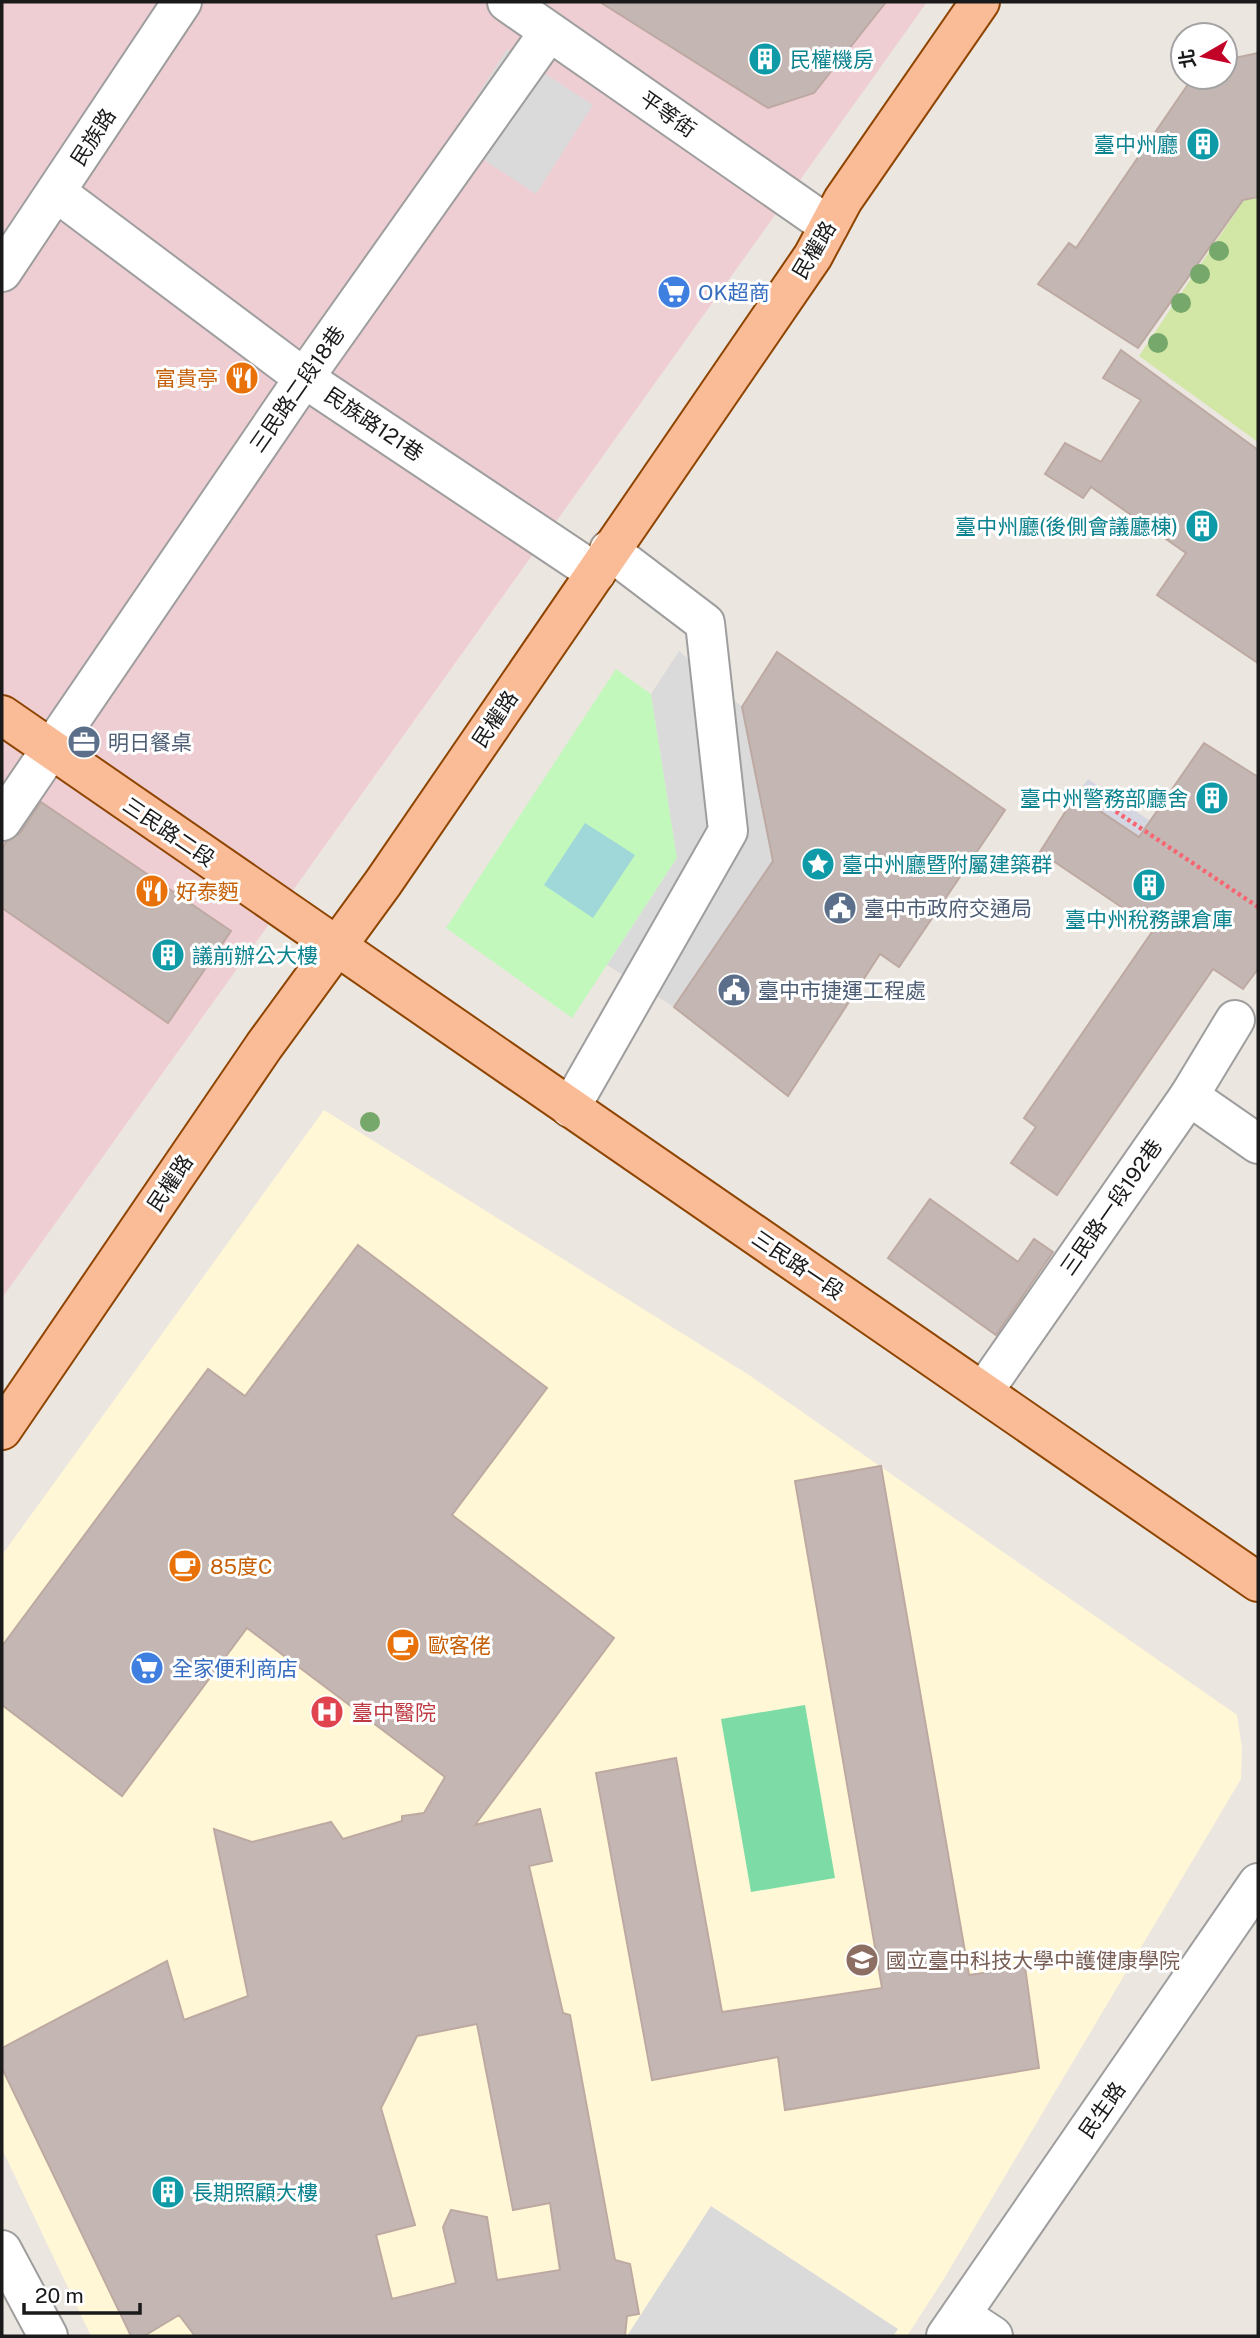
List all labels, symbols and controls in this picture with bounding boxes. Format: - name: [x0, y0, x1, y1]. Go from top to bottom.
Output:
- north arrow: [1169, 21, 1239, 91]
- building icon: 民權機房: [746, 40, 784, 78]
- place label: 民權機房: [790, 47, 874, 72]
- text: 北: [1175, 48, 1200, 70]
- street label: 平等街: [635, 86, 701, 142]
- street label: 民族路: [65, 104, 121, 170]
- building icon: 臺中州廳: [1184, 125, 1222, 163]
- place label: 臺中州廳: [1094, 132, 1178, 157]
- street label: 民權路: [787, 217, 841, 283]
- supermarket icon: OK超商: [655, 273, 693, 311]
- place label: OK超商: [698, 280, 770, 305]
- street label: 三民路二段18巷: [244, 321, 350, 457]
- restaurant icon: 富貴亭: [223, 359, 261, 397]
- place label: 富貴亭: [155, 366, 218, 391]
- street label: 民族路121巷: [320, 382, 428, 466]
- building icon: 臺中州廳(後側會議廳棟): [1183, 507, 1221, 545]
- place label: 臺中州廳(後側會議廳棟): [955, 514, 1178, 539]
- street label: 民權路: [467, 686, 523, 752]
- office icon: 明日餐桌: [65, 723, 103, 761]
- place label: 明日餐桌: [108, 730, 192, 755]
- building icon: 臺中州警務部廳舍: [1193, 779, 1231, 817]
- place label: 臺中州警務部廳舍: [1020, 786, 1188, 811]
- street label: 三民路二段: [118, 792, 220, 872]
- place icon: 臺中州廳暨附屬建築群: [799, 845, 837, 883]
- place label: 臺中州廳暨附屬建築群: [842, 852, 1052, 877]
- building icon: 臺中州稅務課倉庫: [1130, 866, 1168, 904]
- restaurant icon: 好泰麪: [133, 872, 171, 910]
- place label: 好泰麪: [176, 879, 239, 904]
- public building icon: 臺中市政府交通局: [821, 889, 859, 927]
- place label: 臺中市政府交通局: [864, 896, 1032, 921]
- place label: 臺中州稅務課倉庫: [1065, 907, 1233, 932]
- building icon: 議前辦公大樓: [149, 936, 187, 974]
- place label: 議前辦公大樓: [192, 943, 318, 968]
- public building icon: 臺中市捷運工程處: [715, 971, 753, 1009]
- place label: 臺中市捷運工程處: [758, 978, 926, 1003]
- street label: 三民路一段192巷: [1055, 1134, 1167, 1280]
- street label: 民權路: [142, 1150, 198, 1216]
- street label: 三民路一段: [747, 1225, 849, 1305]
- cafe icon: 85度C: [166, 1547, 204, 1585]
- place label: 85度C: [210, 1554, 273, 1579]
- cafe icon: 歐客佬: [384, 1626, 422, 1664]
- place label: 歐客佬: [428, 1633, 491, 1658]
- supermarket icon: 全家便利商店: [128, 1649, 166, 1687]
- place label: 全家便利商店: [172, 1656, 298, 1681]
- hospital icon: 臺中醫院: [308, 1693, 346, 1731]
- place label: 臺中醫院: [352, 1700, 436, 1725]
- school or university icon: 國立臺中科技大學中護健康學院: [843, 1941, 881, 1979]
- place label: 國立臺中科技大學中護健康學院: [886, 1948, 1180, 1973]
- street label: 民生路: [1074, 2077, 1130, 2143]
- building icon: 長期照顧大樓: [149, 2173, 187, 2211]
- place label: 長期照顧大樓: [192, 2180, 318, 2205]
- scale bar: [24, 2272, 140, 2316]
- text: 20 m: [35, 2283, 84, 2308]

